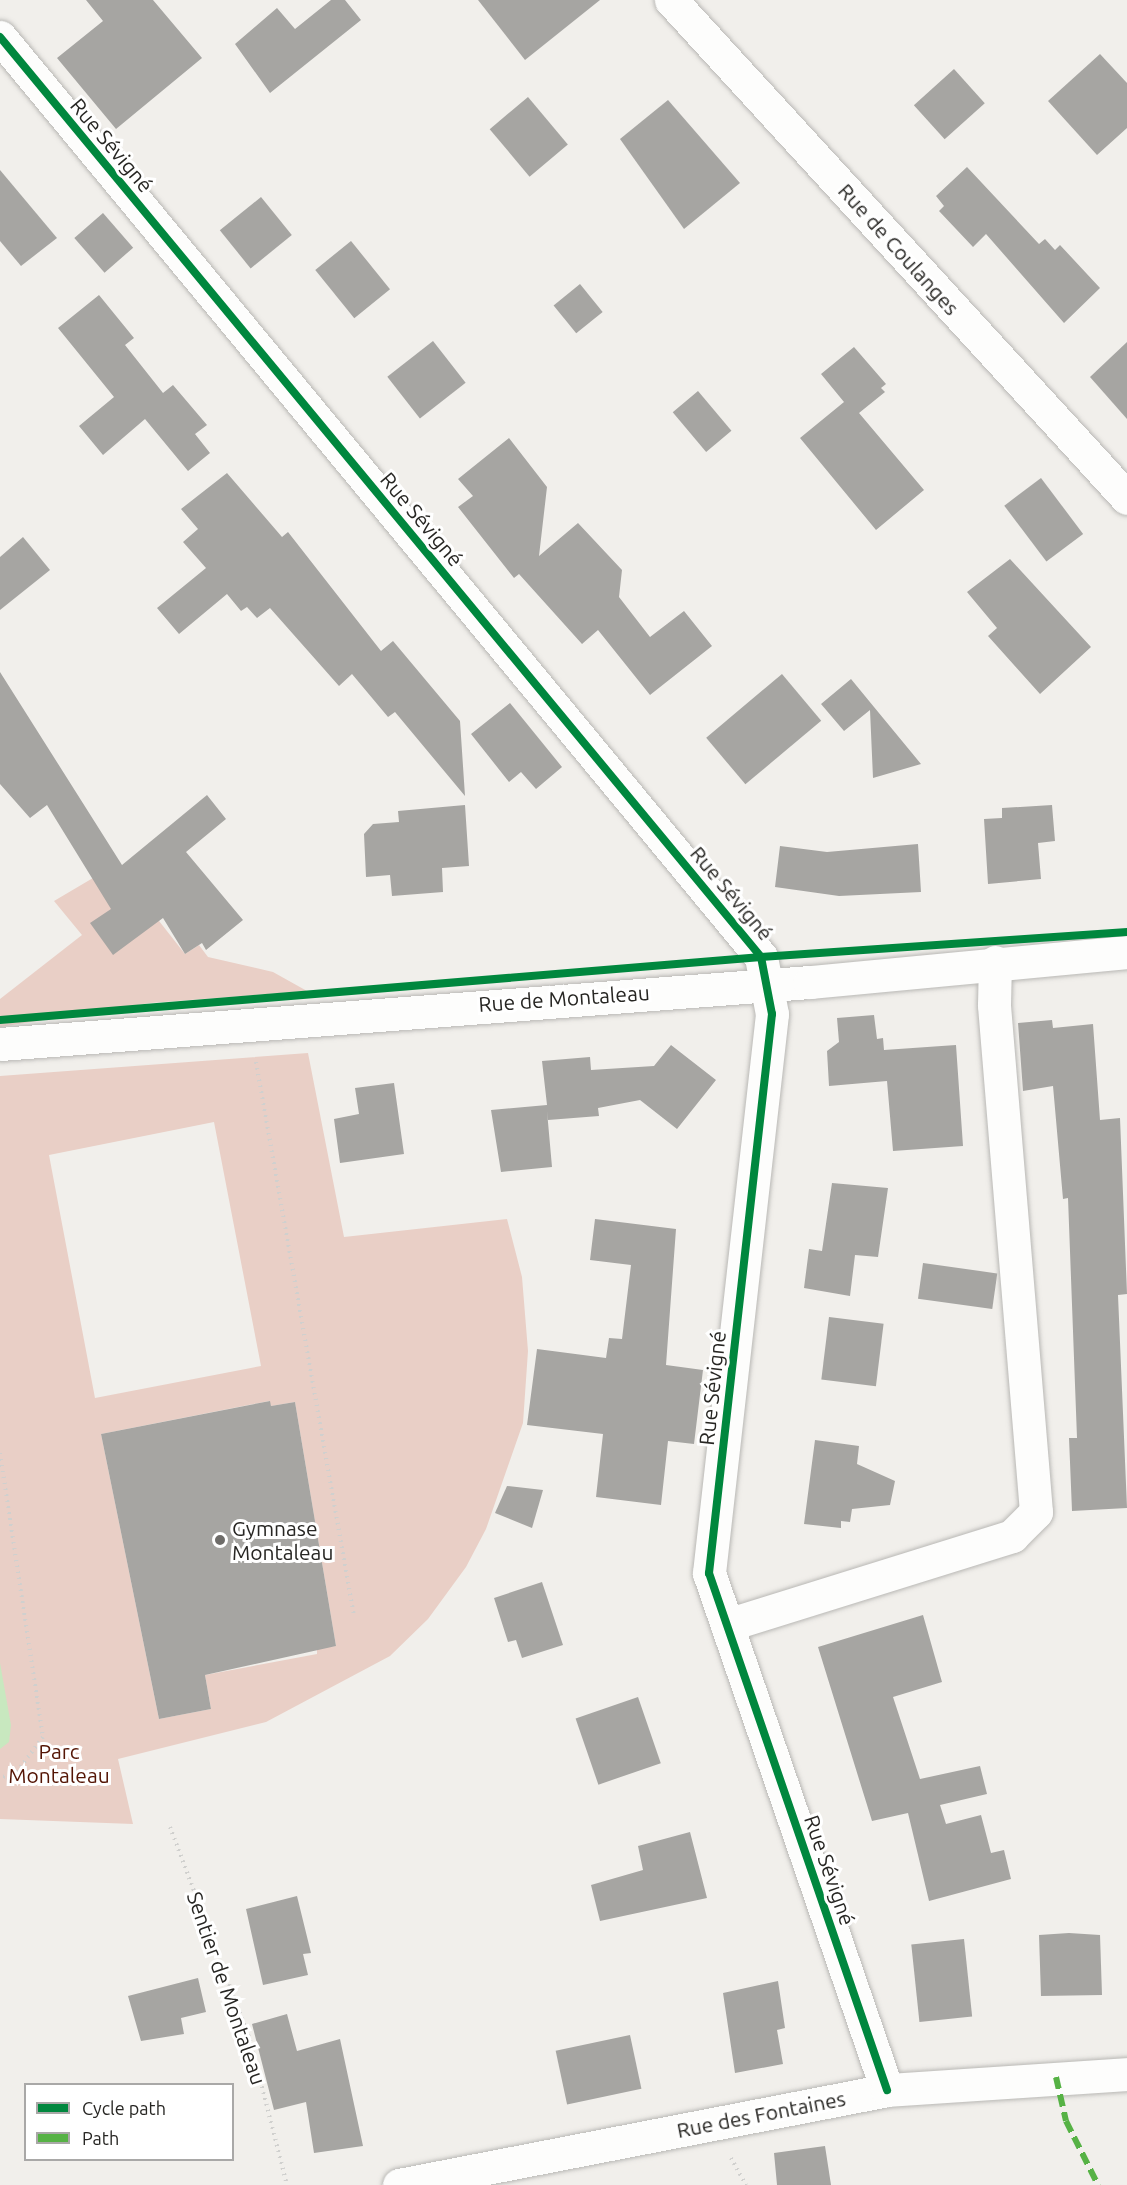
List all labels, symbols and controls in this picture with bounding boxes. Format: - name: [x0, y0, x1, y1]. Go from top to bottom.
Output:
- street label: Rue Sévigné: [65, 93, 159, 197]
- street label: Rue de Coulanges: [833, 178, 965, 320]
- street label: Rue Sévigné: [375, 467, 469, 571]
- street label: Rue Sévigné: [685, 841, 779, 945]
- street label: Rue de Montaleau: [478, 979, 650, 1017]
- street label: Rue Sévigné: [693, 1329, 731, 1447]
- place label: Gymnase Montaleau: [232, 1515, 333, 1565]
- marker: Gymnase Montaleau: [213, 1533, 227, 1547]
- park label: Parc Montaleau: [8, 1738, 110, 1788]
- street label: Rue Sévigné: [799, 1811, 861, 1929]
- street label: Sentier de Montaleau: [182, 1888, 272, 2088]
- legend: [24, 2083, 234, 2161]
- street label: Rue des Fontaines: [674, 2085, 848, 2143]
- text: Cycle path: [82, 2098, 166, 2118]
- text: Path: [82, 2128, 119, 2148]

